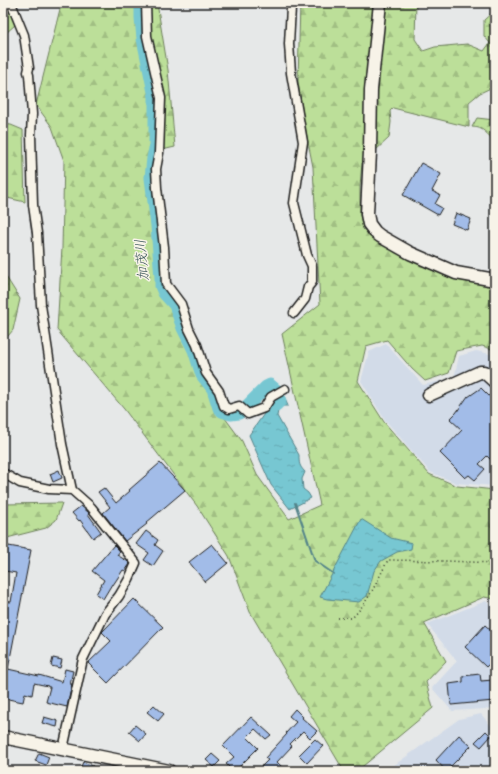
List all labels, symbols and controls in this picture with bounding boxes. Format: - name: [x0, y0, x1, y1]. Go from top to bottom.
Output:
- water label: 加茂川: [132, 238, 152, 282]

